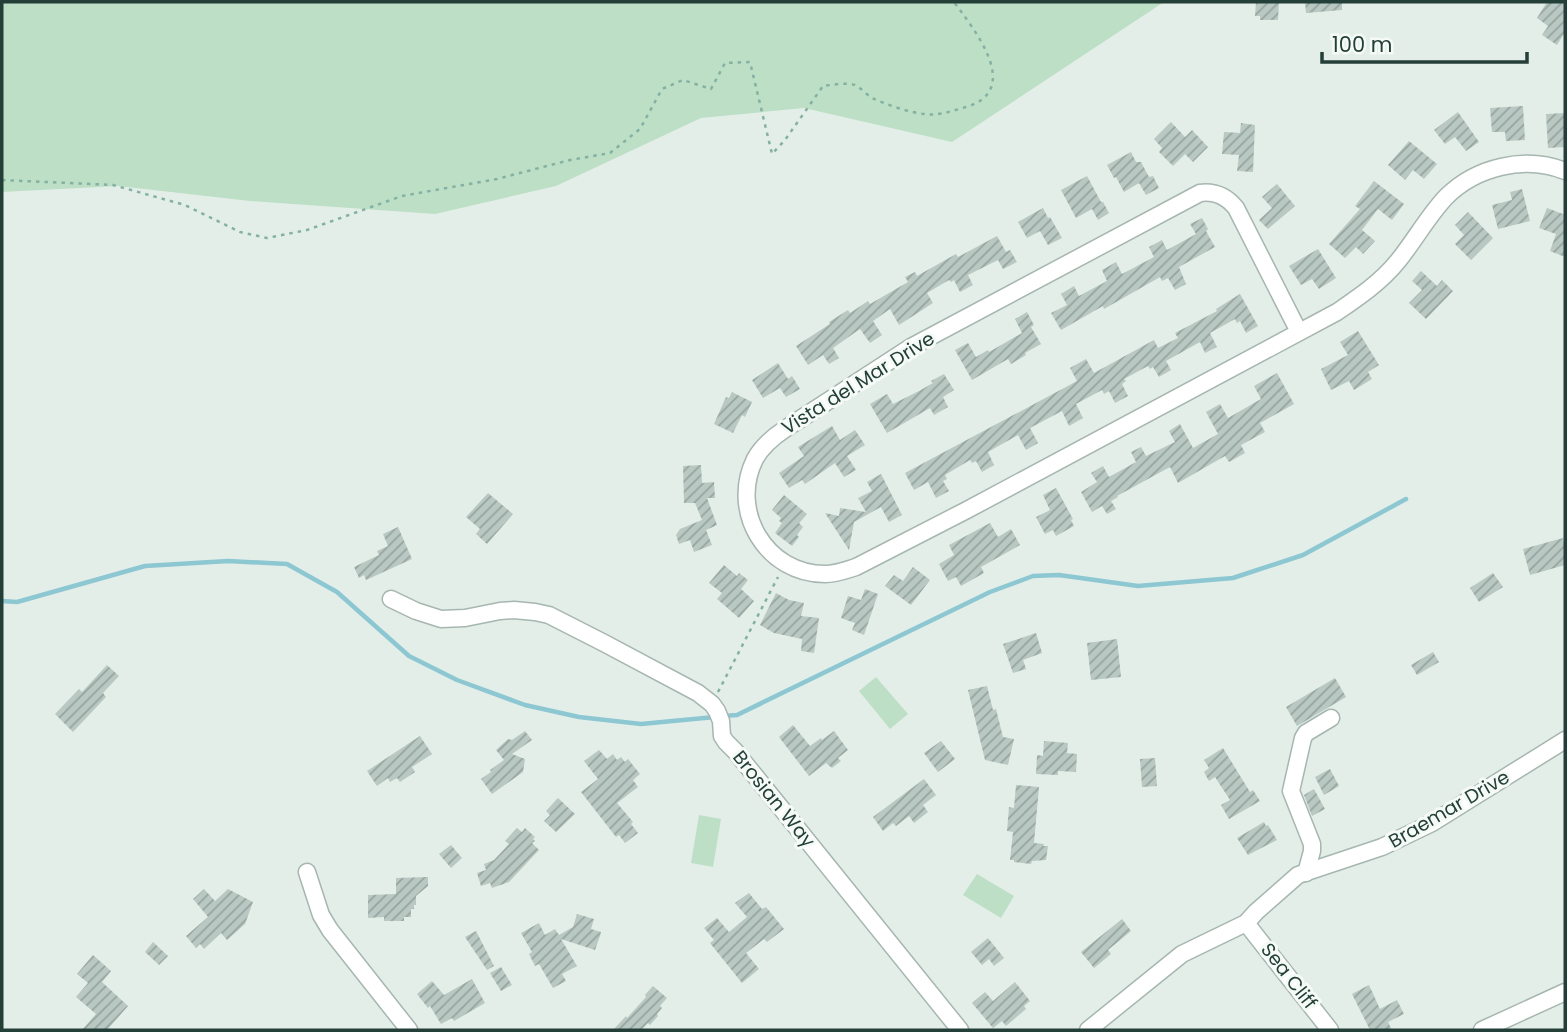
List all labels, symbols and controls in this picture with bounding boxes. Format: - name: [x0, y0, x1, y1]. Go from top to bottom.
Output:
- scale bar: [1322, 21, 1527, 65]
- text: 100 m: [1332, 30, 1392, 59]
- street label: Vista del Mar Drive: [776, 325, 940, 441]
- street label: Brosian Way: [726, 745, 822, 853]
- street label: Braemar Drive: [1384, 763, 1514, 855]
- street label: Sea Cliff: [1255, 937, 1323, 1015]

